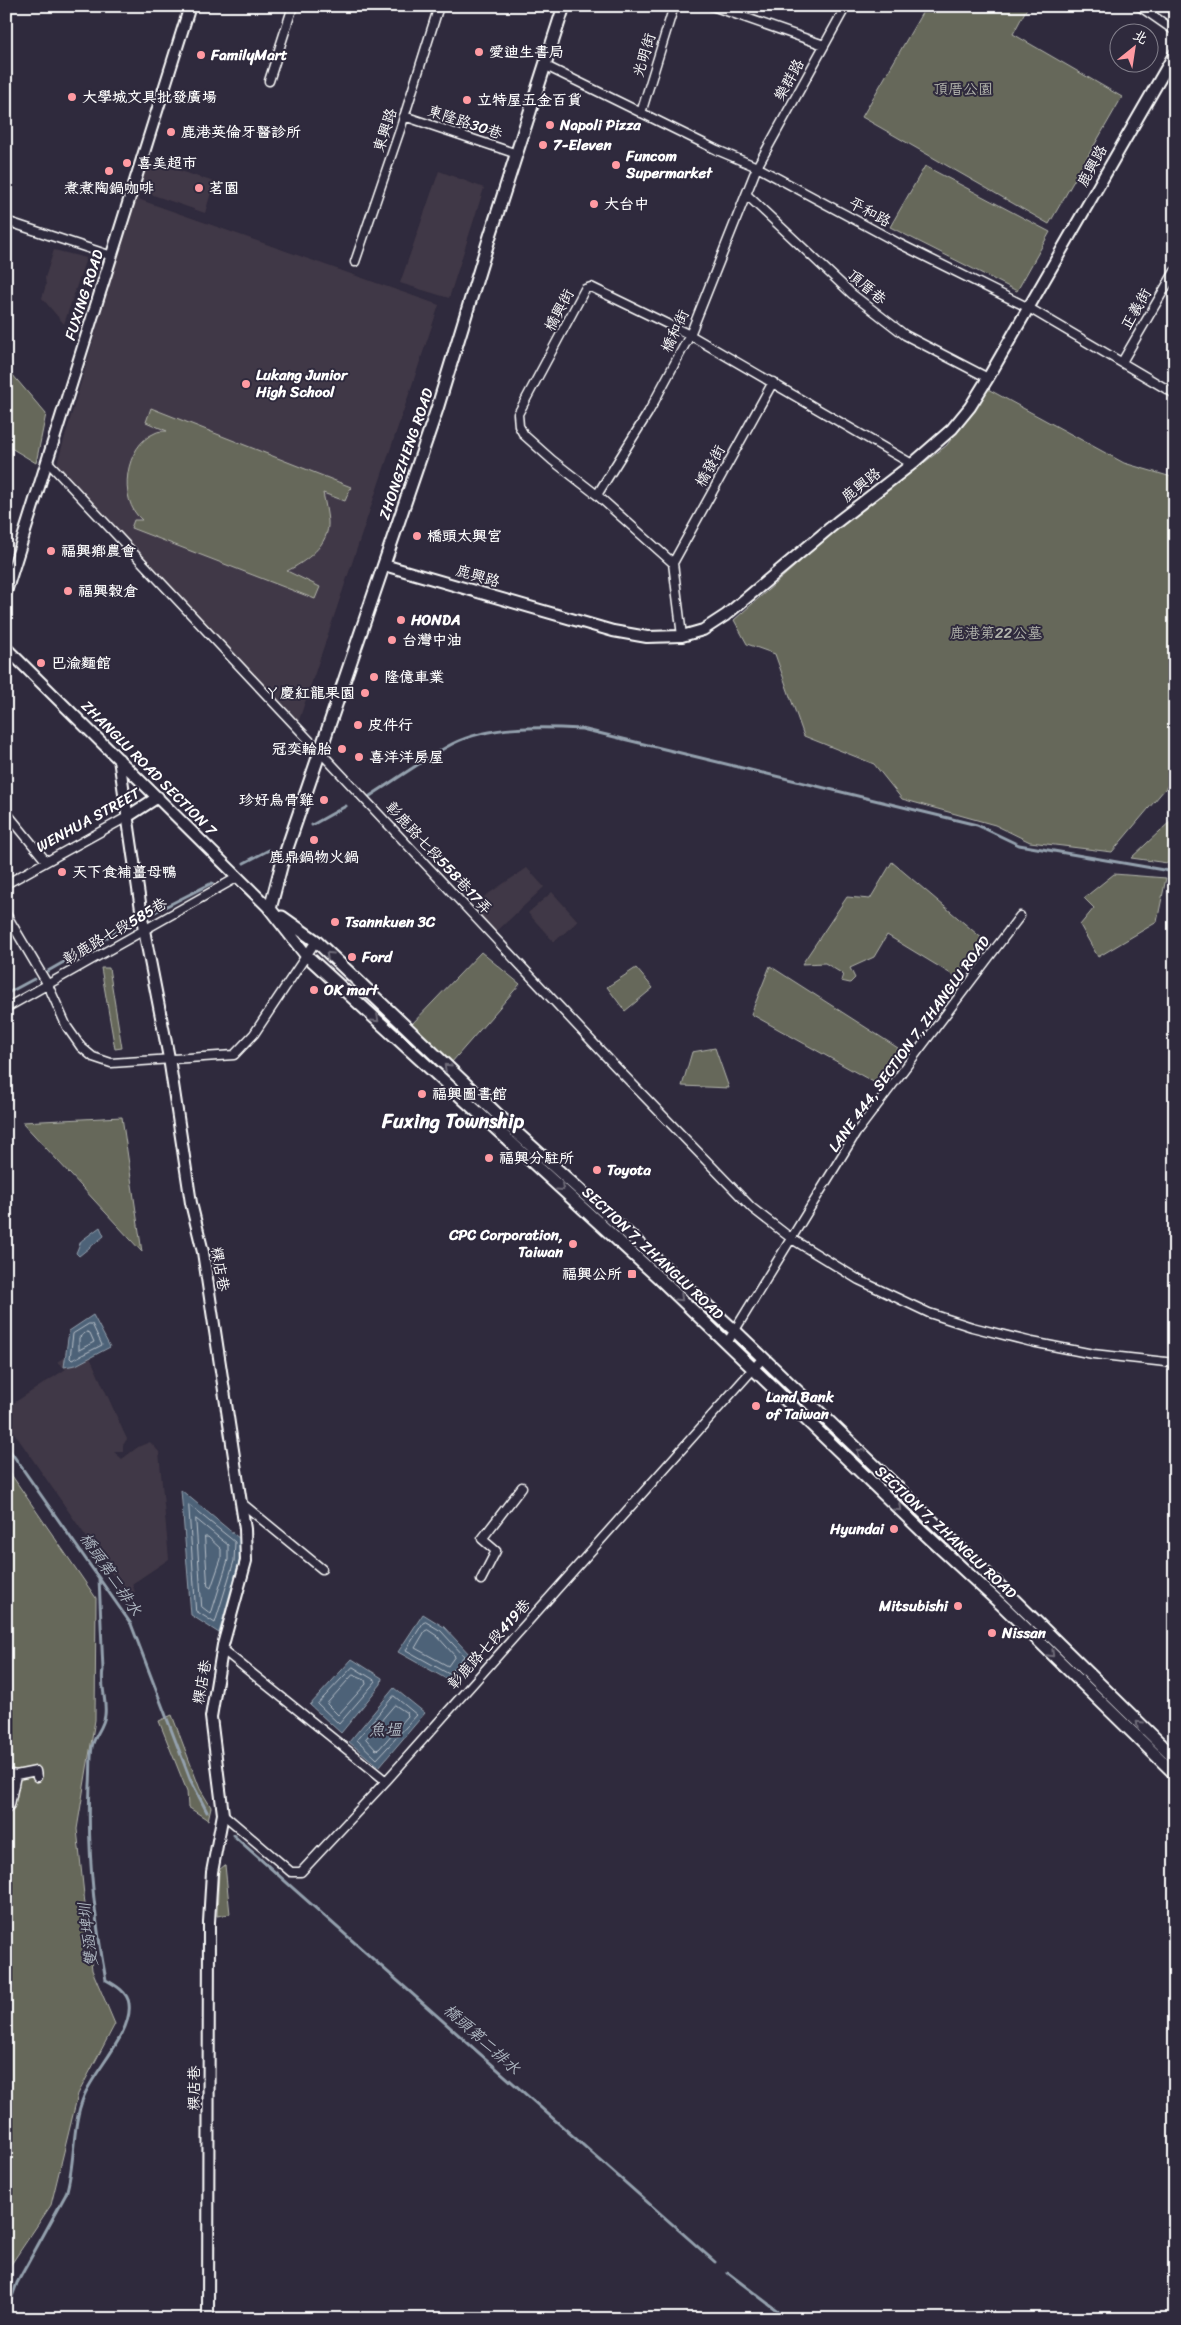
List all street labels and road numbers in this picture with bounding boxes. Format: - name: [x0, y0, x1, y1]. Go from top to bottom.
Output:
- street label: 光明街: [625, 30, 663, 80]
- street label: 樂群路: [767, 54, 811, 106]
- street label: 東隆路30巷: [424, 98, 506, 146]
- street label: 東興路: [366, 105, 404, 155]
- street label: 鹿興路: [1070, 140, 1114, 192]
- street label: 平和路: [844, 190, 896, 234]
- street label: FUXING ROAD: [57, 246, 111, 344]
- street label: 頂厝巷: [841, 263, 893, 311]
- street label: 正義街: [1113, 283, 1159, 335]
- street label: 橋興街: [537, 284, 581, 336]
- street label: 橋和街: [654, 305, 696, 357]
- street label: ZHONGZHENG ROAD: [371, 385, 441, 523]
- street label: 橋發街: [688, 440, 732, 492]
- street label: 鹿興路: [835, 461, 887, 509]
- street label: 鹿興路: [453, 557, 503, 595]
- street label: ZHANGLU ROAD SECTION 7: [75, 694, 224, 843]
- street label: WENHUA STREET: [31, 780, 146, 859]
- street label: 彰鹿路七段558巷17弄: [379, 795, 499, 921]
- street label: 彰鹿路七段585巷: [58, 890, 172, 972]
- street label: LANE 444, SECTION 7, ZHANGLU ROAD: [821, 930, 997, 1158]
- street label: SECTION 7, ZHANGLU ROAD: [576, 1180, 730, 1326]
- street label: 粿店巷: [203, 1245, 237, 1293]
- street label: SECTION 7, ZHANGLU ROAD: [869, 1459, 1023, 1605]
- street label: 彰鹿路七段419巷: [441, 1593, 537, 1695]
- street label: 粿店巷: [185, 1658, 219, 1706]
- street label: 粿店巷: [181, 2065, 207, 2111]

